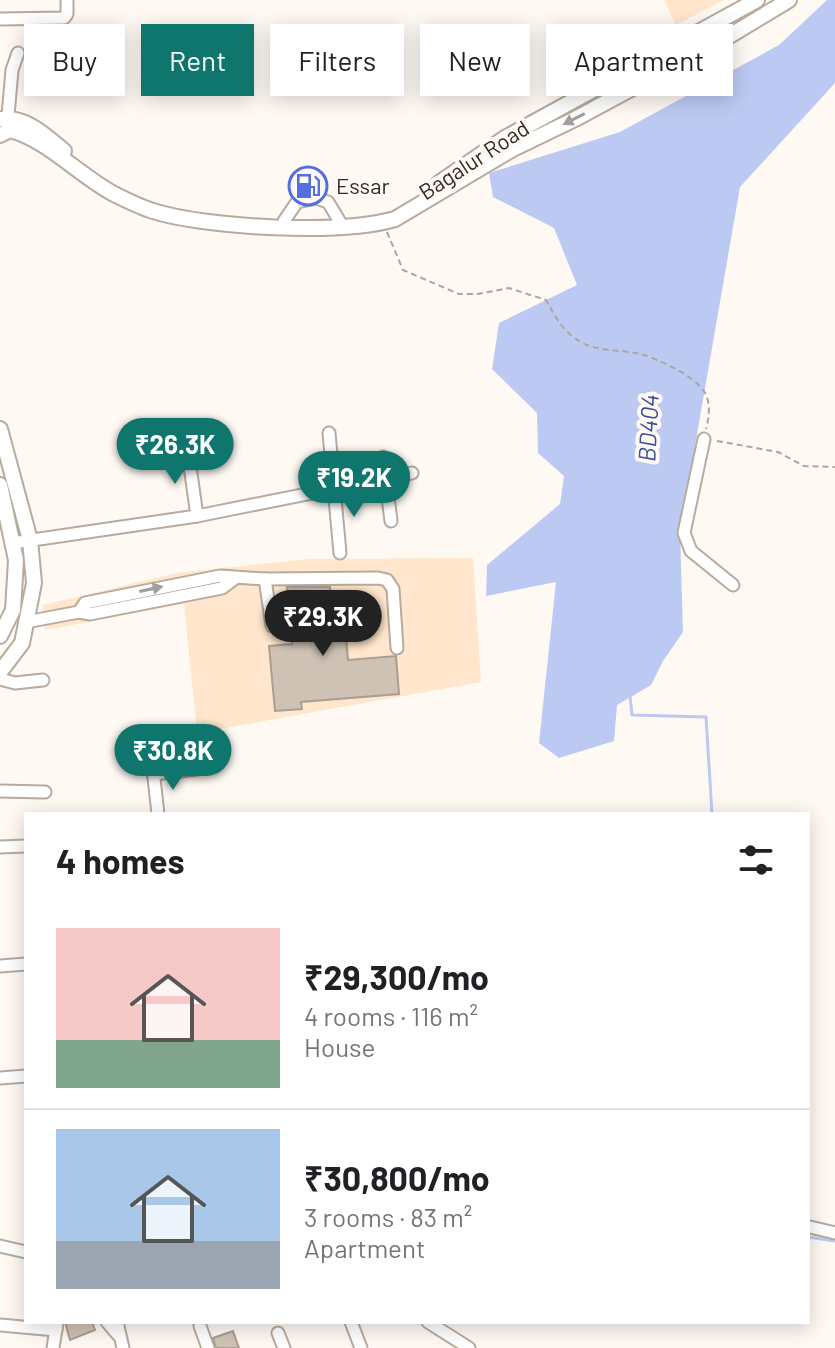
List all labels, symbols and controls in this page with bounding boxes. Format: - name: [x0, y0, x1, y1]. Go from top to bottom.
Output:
- chip: Buy: [24, 24, 125, 96]
- chip: Rent: [141, 24, 254, 96]
- chip: Filters: [270, 24, 404, 96]
- chip: New: [420, 24, 530, 96]
- chip: Apartment: [546, 24, 733, 96]
- one-way arrow: [563, 112, 586, 125]
- street label: Bagalur Road: [414, 114, 533, 204]
- fuel station icon: Essar: [287, 165, 329, 207]
- place label: Essar: [336, 172, 389, 198]
- water label: BD404: [631, 393, 664, 463]
- pin: ₹26.3K: [110, 418, 240, 486]
- text: ₹26.3K: [135, 428, 215, 459]
- pin: ₹19.2K: [289, 451, 419, 519]
- text: ₹19.2K: [316, 461, 392, 492]
- one-way arrow: [138, 583, 163, 595]
- pin: ₹29.3K: [258, 590, 388, 658]
- text: ₹29.3K: [283, 600, 363, 631]
- pin: ₹30.8K: [108, 724, 238, 792]
- text: ₹30.8K: [132, 734, 214, 765]
- icon: filters: [734, 838, 778, 882]
- text: 4 homes: [56, 840, 185, 881]
- text: ₹29,300/mo: [304, 956, 489, 997]
- icon: home: [120, 960, 216, 1056]
- text: 4 rooms · 116 m²: [304, 1000, 478, 1031]
- text: House: [304, 1031, 375, 1062]
- text: ₹30,800/mo: [304, 1157, 490, 1198]
- icon: home: [120, 1161, 216, 1257]
- text: 3 rooms · 83 m²: [304, 1201, 472, 1232]
- text: Apartment: [304, 1232, 425, 1263]

